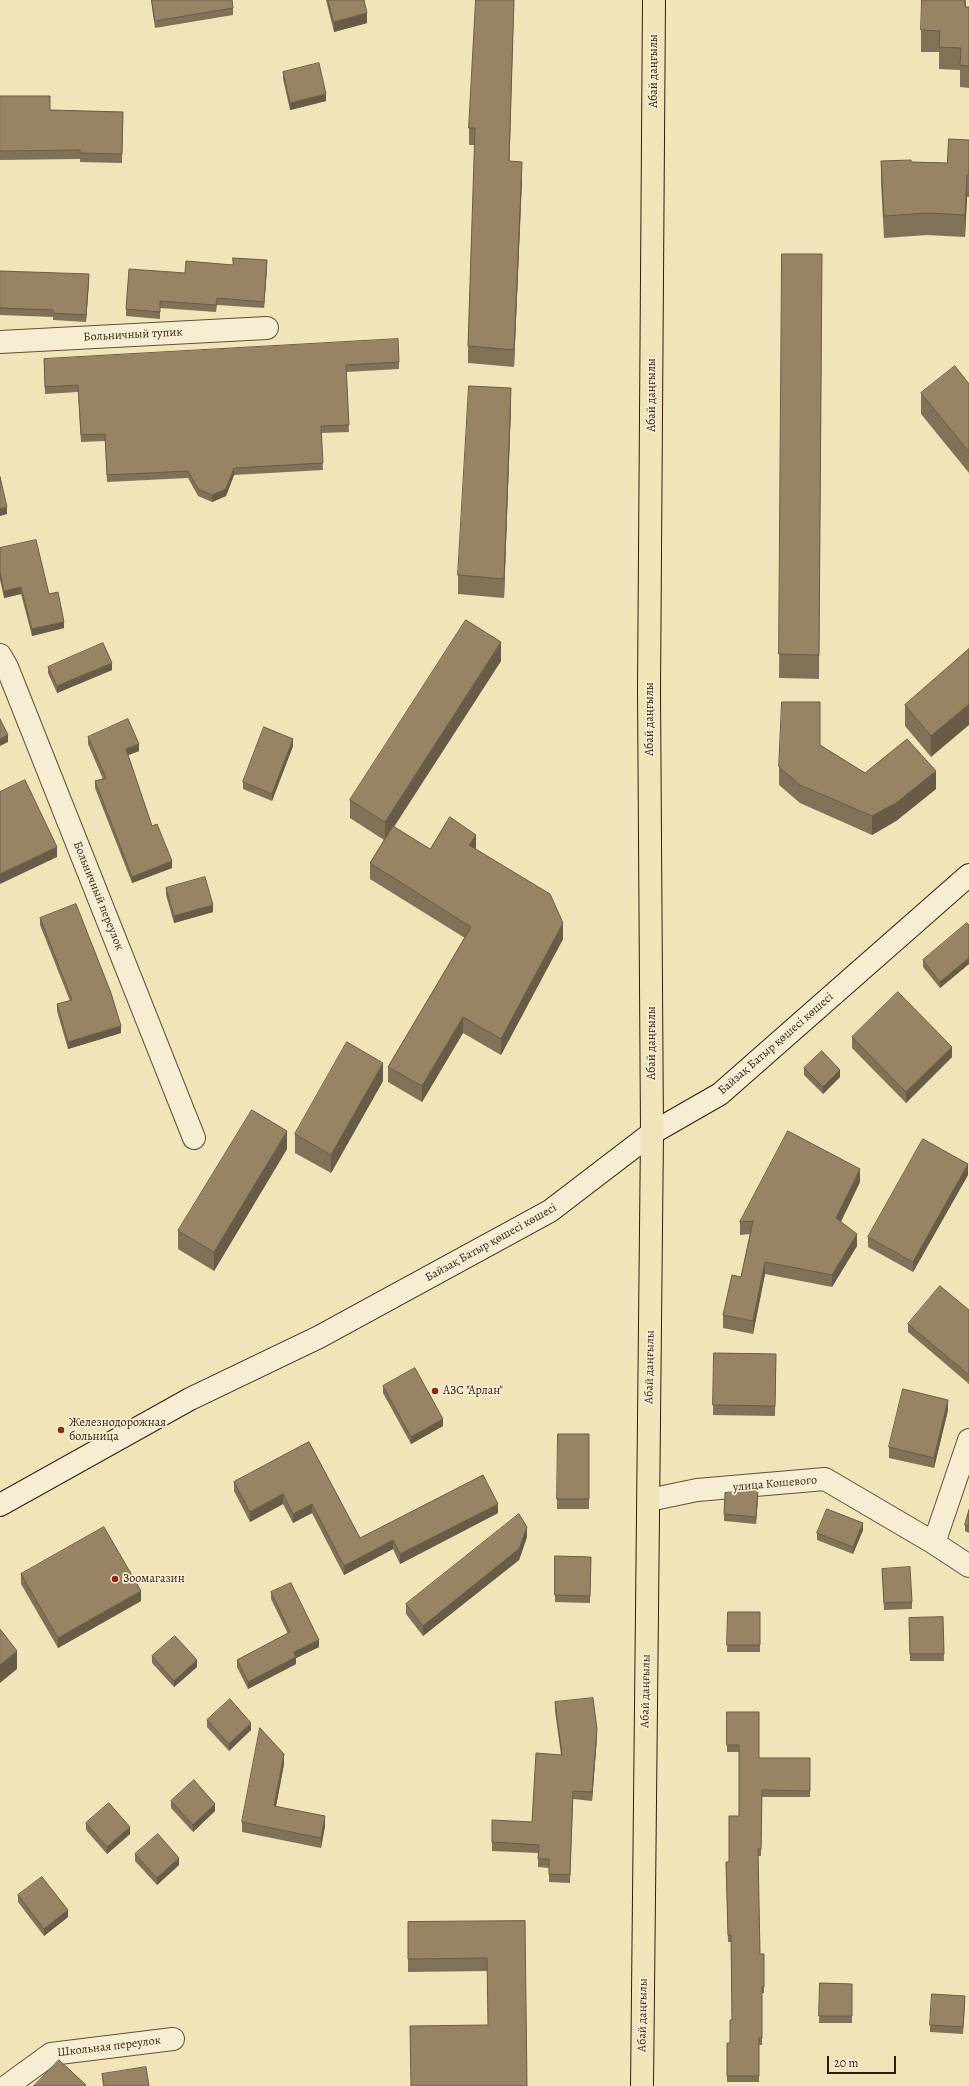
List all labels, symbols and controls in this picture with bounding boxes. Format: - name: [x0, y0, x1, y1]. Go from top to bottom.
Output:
- street label: Абай даңғылы: [647, 34, 661, 108]
- street label: Больничный тупик: [83, 325, 183, 345]
- street label: Абай даңғылы: [645, 358, 659, 432]
- street label: Абай даңғылы: [643, 682, 657, 756]
- street label: Больничный переулок: [70, 839, 126, 953]
- street label: Байзақ Батыр қөшесі көшесі: [715, 990, 837, 1098]
- street label: Абай даңғылы: [645, 1006, 659, 1080]
- street label: Байзақ Батыр қөшесі көшесі: [423, 1201, 559, 1285]
- street label: Абай даңғылы: [642, 1330, 658, 1404]
- place label: АЗС "Арлан": [443, 1384, 503, 1398]
- marker: АЗС "Арлан": [430, 1386, 440, 1396]
- place label: Железнодорожная больница: [69, 1416, 166, 1444]
- marker: Железнодорожная больница: [56, 1425, 66, 1435]
- street label: улица Кошевого: [732, 1473, 818, 1495]
- place label: Зоомагазин: [123, 1572, 185, 1586]
- marker: Зоомагазин: [110, 1574, 120, 1584]
- street label: Абай даңғылы: [638, 1654, 654, 1728]
- street label: Абай даңғылы: [635, 1978, 651, 2052]
- street label: Школьная переулок: [56, 2033, 162, 2061]
- scale bar: [829, 2048, 898, 2074]
- text: 20 m: [834, 2055, 858, 2071]

